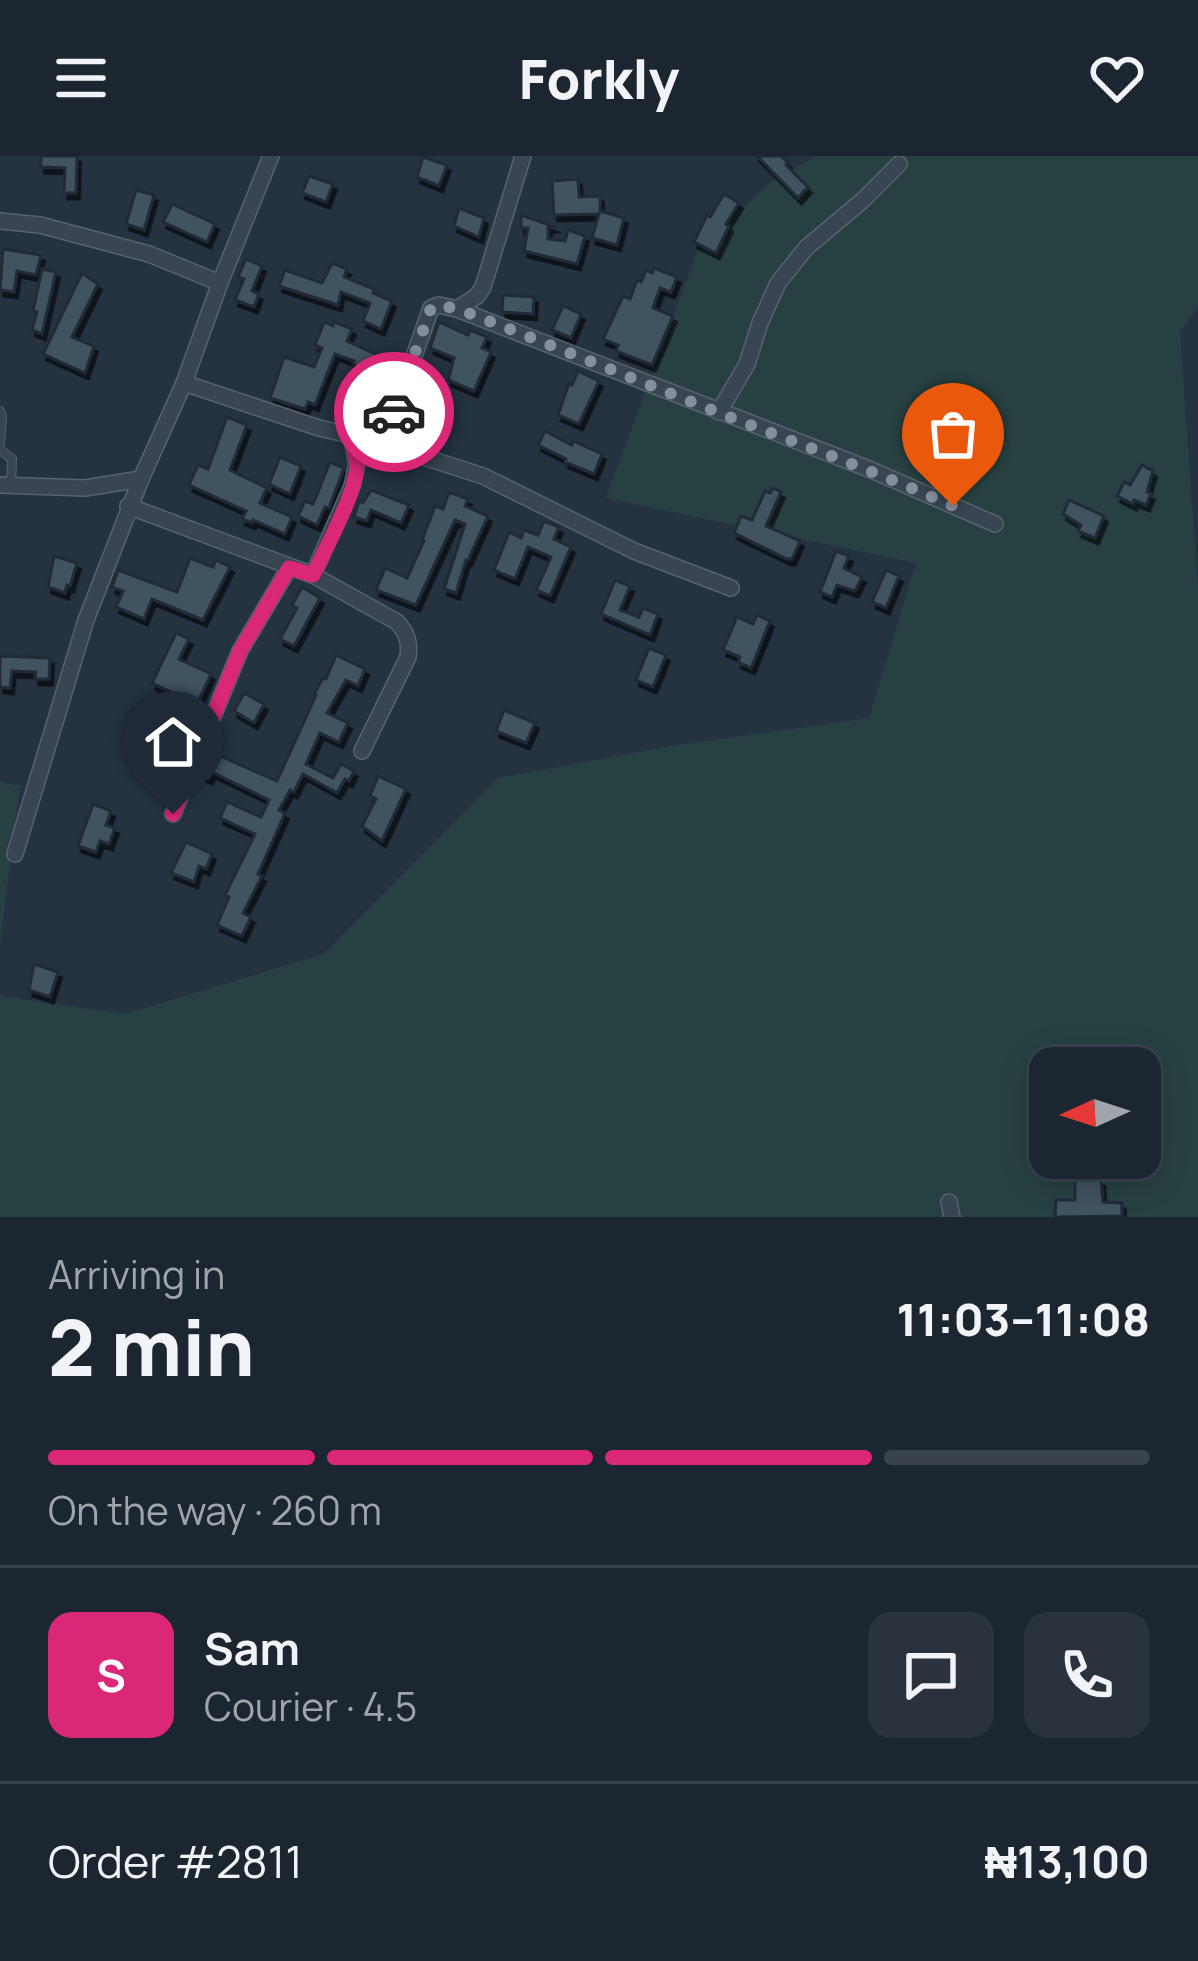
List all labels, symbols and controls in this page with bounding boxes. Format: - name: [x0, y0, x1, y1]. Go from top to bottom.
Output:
- text: Forkly: [519, 41, 679, 115]
- icon: menu: [48, 45, 114, 111]
- icon: heart: [1084, 45, 1150, 111]
- courier: [334, 352, 454, 472]
- icon: car: [361, 379, 427, 445]
- pin: [902, 383, 1004, 506]
- icon: bag: [920, 401, 986, 467]
- pin: [122, 691, 224, 814]
- icon: home: [140, 709, 206, 775]
- north arrow: [1029, 1047, 1161, 1179]
- map controls: [1029, 1047, 1161, 1179]
- text: Arriving in: [48, 1247, 225, 1301]
- text: 11:03–11:08: [897, 1288, 1150, 1350]
- text: 2 min: [48, 1293, 255, 1399]
- text: On the way · 260 m: [48, 1483, 382, 1537]
- button: chat: [868, 1612, 994, 1738]
- button: phone: [1024, 1612, 1150, 1738]
- text: Sam: [204, 1617, 300, 1679]
- text: S: [96, 1644, 126, 1706]
- text: Courier · 4.5: [204, 1679, 417, 1733]
- text: Order #2811: [48, 1830, 303, 1892]
- text: ₦13,100: [984, 1830, 1150, 1892]

